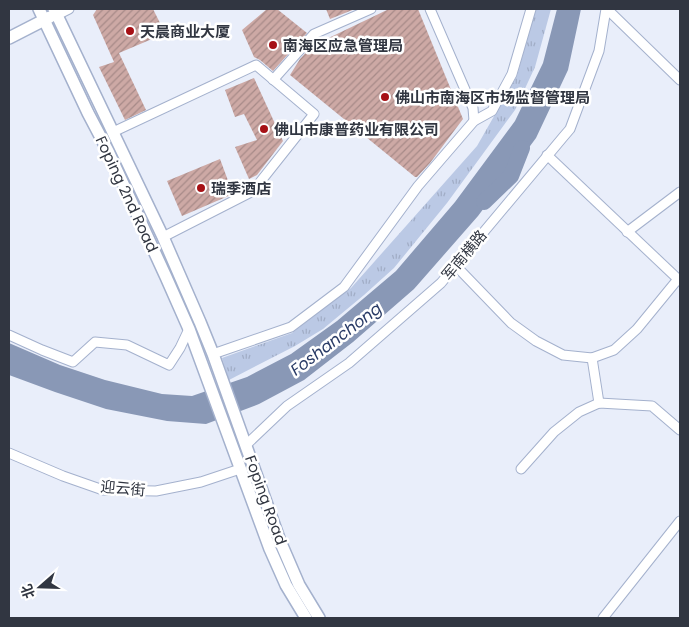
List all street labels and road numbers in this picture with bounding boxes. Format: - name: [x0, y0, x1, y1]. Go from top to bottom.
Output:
- street label: Foping 2nd Road: [91, 132, 163, 256]
- street label: 军南横路: [437, 225, 491, 285]
- street label: Foping Road: [240, 452, 292, 548]
- street label: 迎云街: [100, 476, 146, 500]

